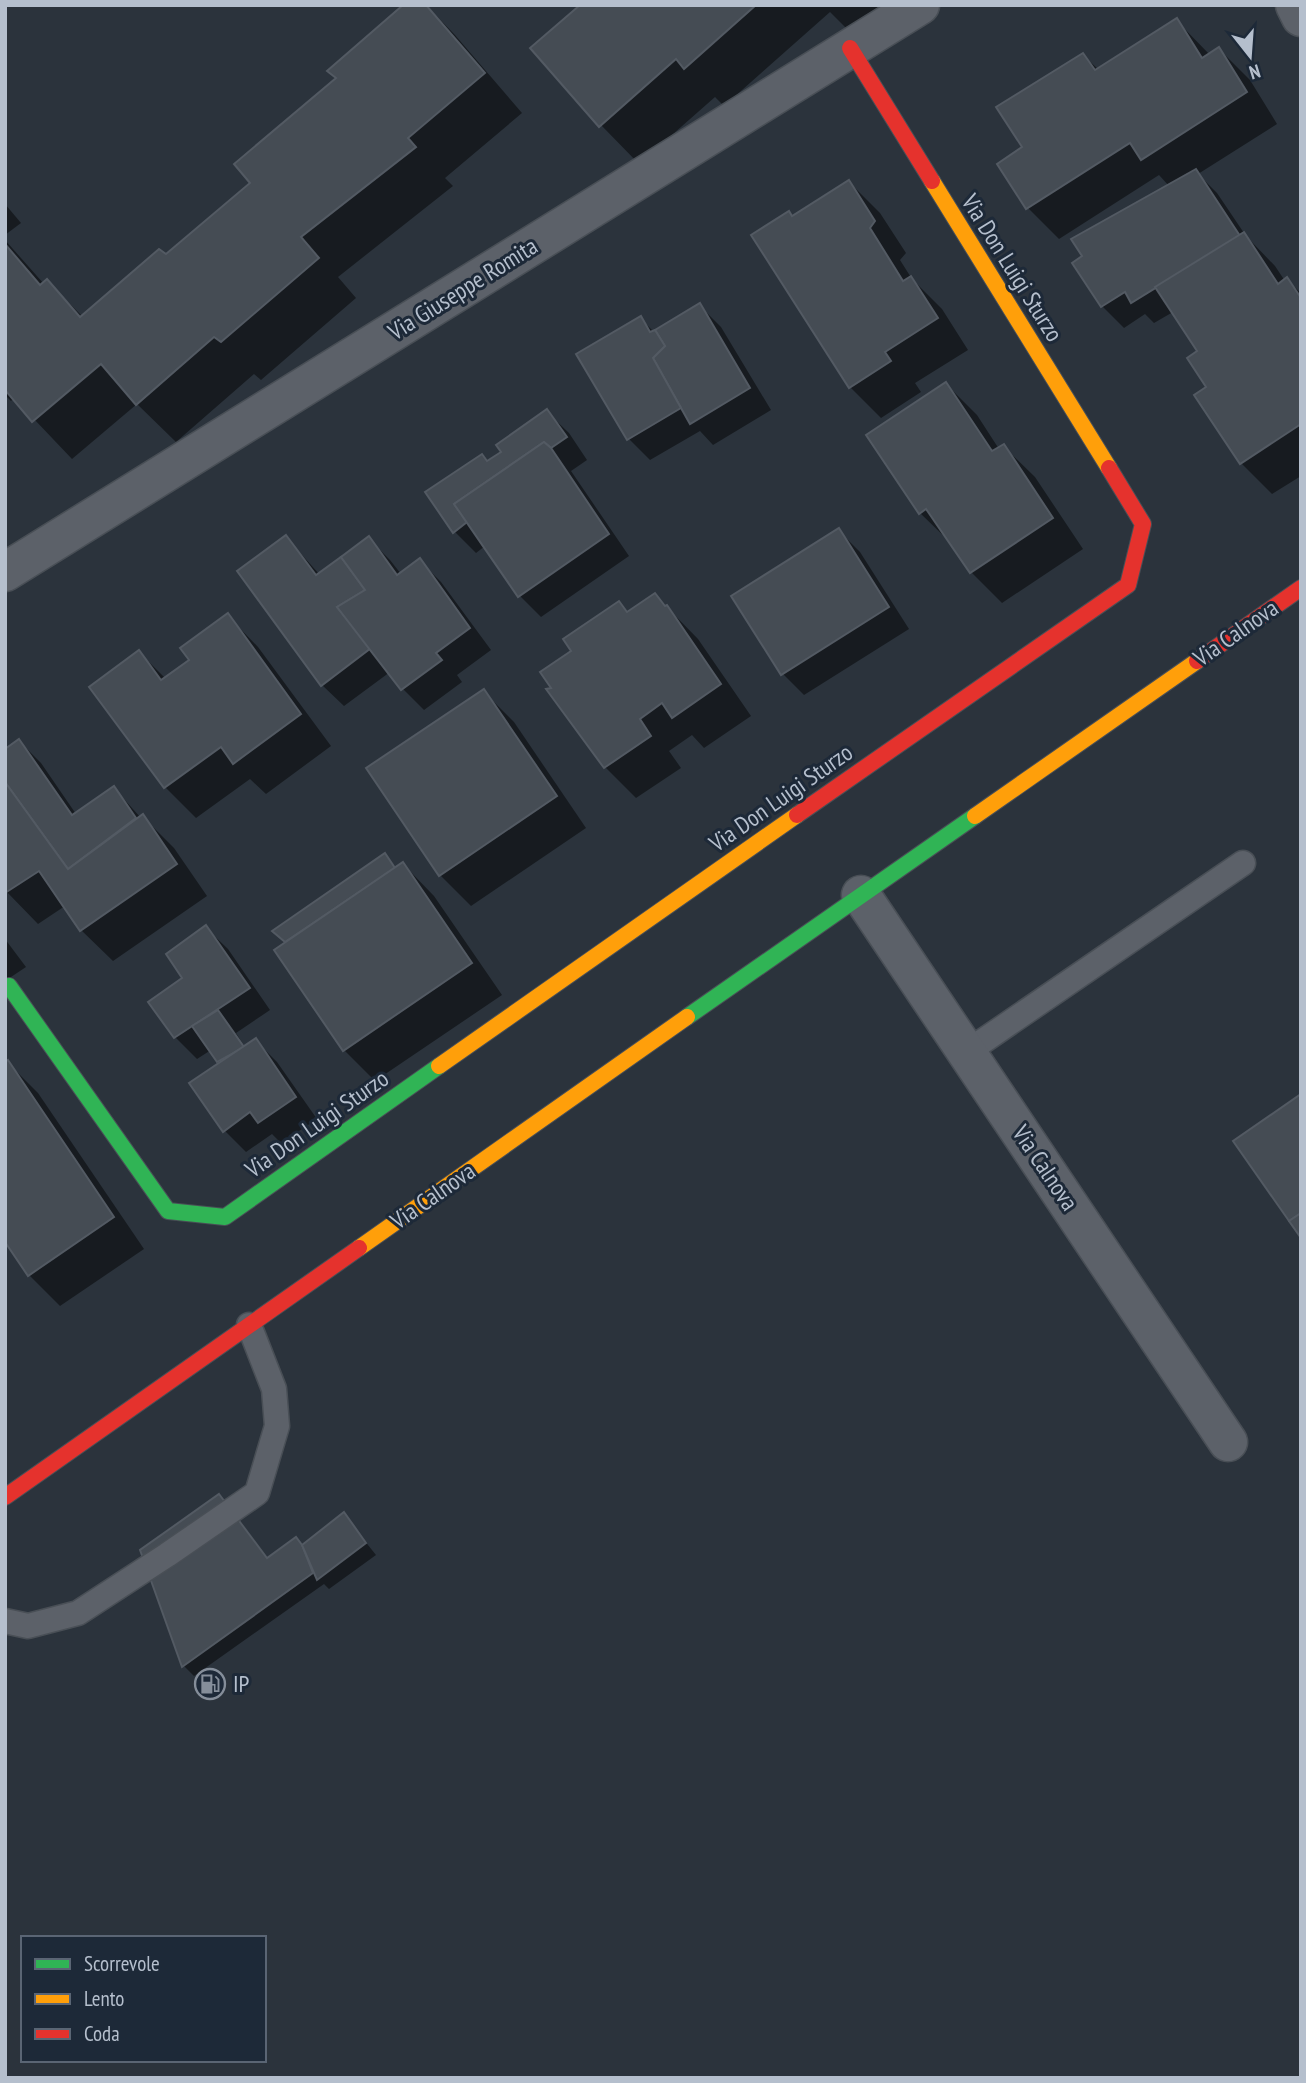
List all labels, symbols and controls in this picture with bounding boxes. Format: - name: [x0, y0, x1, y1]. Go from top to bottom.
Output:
- north arrow: [1215, 21, 1285, 91]
- text: N: [1247, 59, 1263, 85]
- street label: Via Don Luigi Sturzo: [954, 187, 1070, 347]
- street label: Via Giuseppe Romita: [381, 230, 543, 347]
- street label: Via Calnova: [1186, 592, 1284, 674]
- street label: Via Don Luigi Sturzo: [702, 737, 858, 859]
- street label: Via Don Luigi Sturzo: [238, 1063, 394, 1185]
- street label: Via Calnova: [1005, 1118, 1085, 1216]
- street label: Via Calnova: [383, 1155, 481, 1237]
- fuel station icon: IP: [193, 1667, 227, 1701]
- place label: IP: [233, 1668, 250, 1699]
- legend: [21, 1936, 266, 2062]
- text: Scorrevole: [84, 1950, 160, 1977]
- text: Lento: [84, 1985, 124, 2012]
- text: Coda: [84, 2020, 120, 2047]

